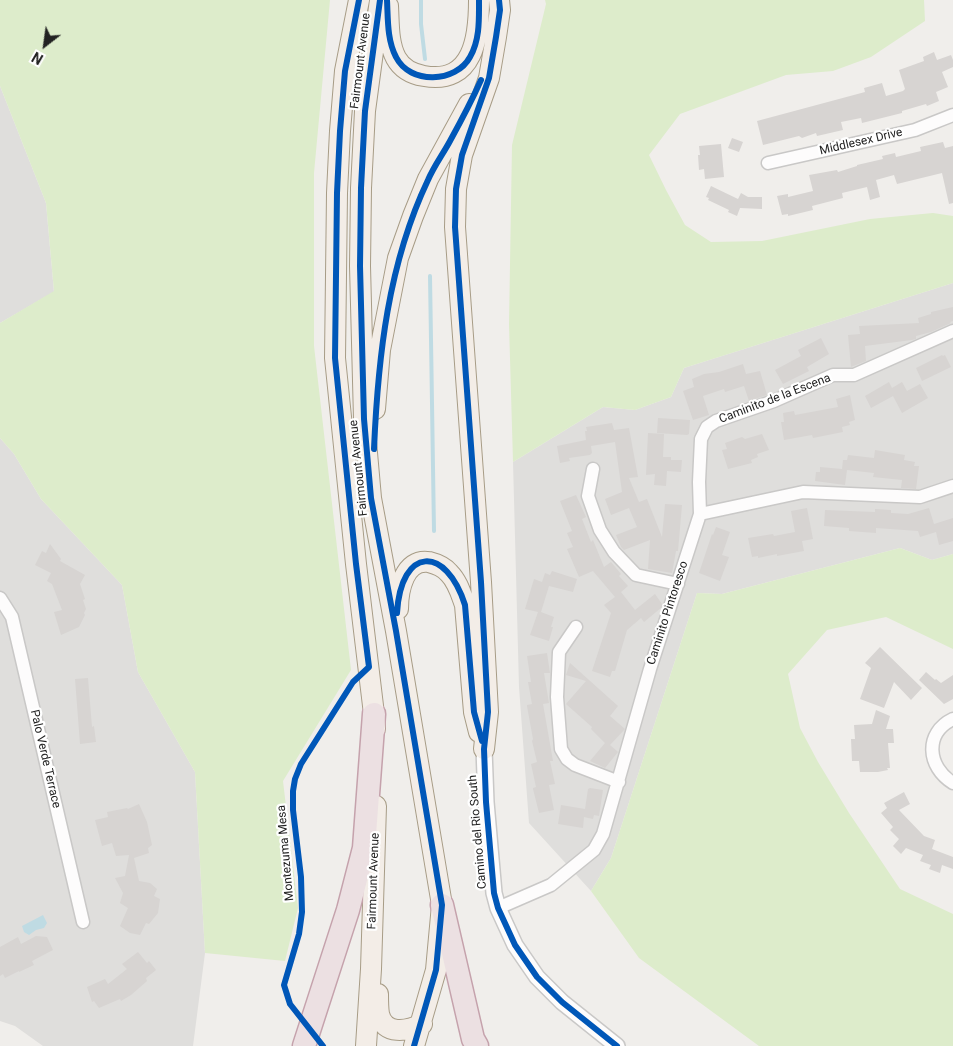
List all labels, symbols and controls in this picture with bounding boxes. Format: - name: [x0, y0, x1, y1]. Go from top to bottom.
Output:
- street label: Fairmount Avenue: [348, 12, 374, 110]
- north arrow: [20, 20, 70, 70]
- text: N: [29, 49, 46, 67]
- street label: Middlesex Drive: [818, 125, 904, 159]
- street label: Caminito de la Escena: [717, 371, 833, 427]
- street label: Fairmount Avenue: [347, 419, 371, 517]
- street label: Caminito Pintoresco: [644, 559, 692, 667]
- street label: Palo Verde Terrace: [27, 708, 63, 810]
- street label: Camino del Rio South: [466, 774, 490, 890]
- street label: Montezuma Mesa: [275, 804, 297, 902]
- street label: Fairmount Avenue: [365, 832, 383, 930]

